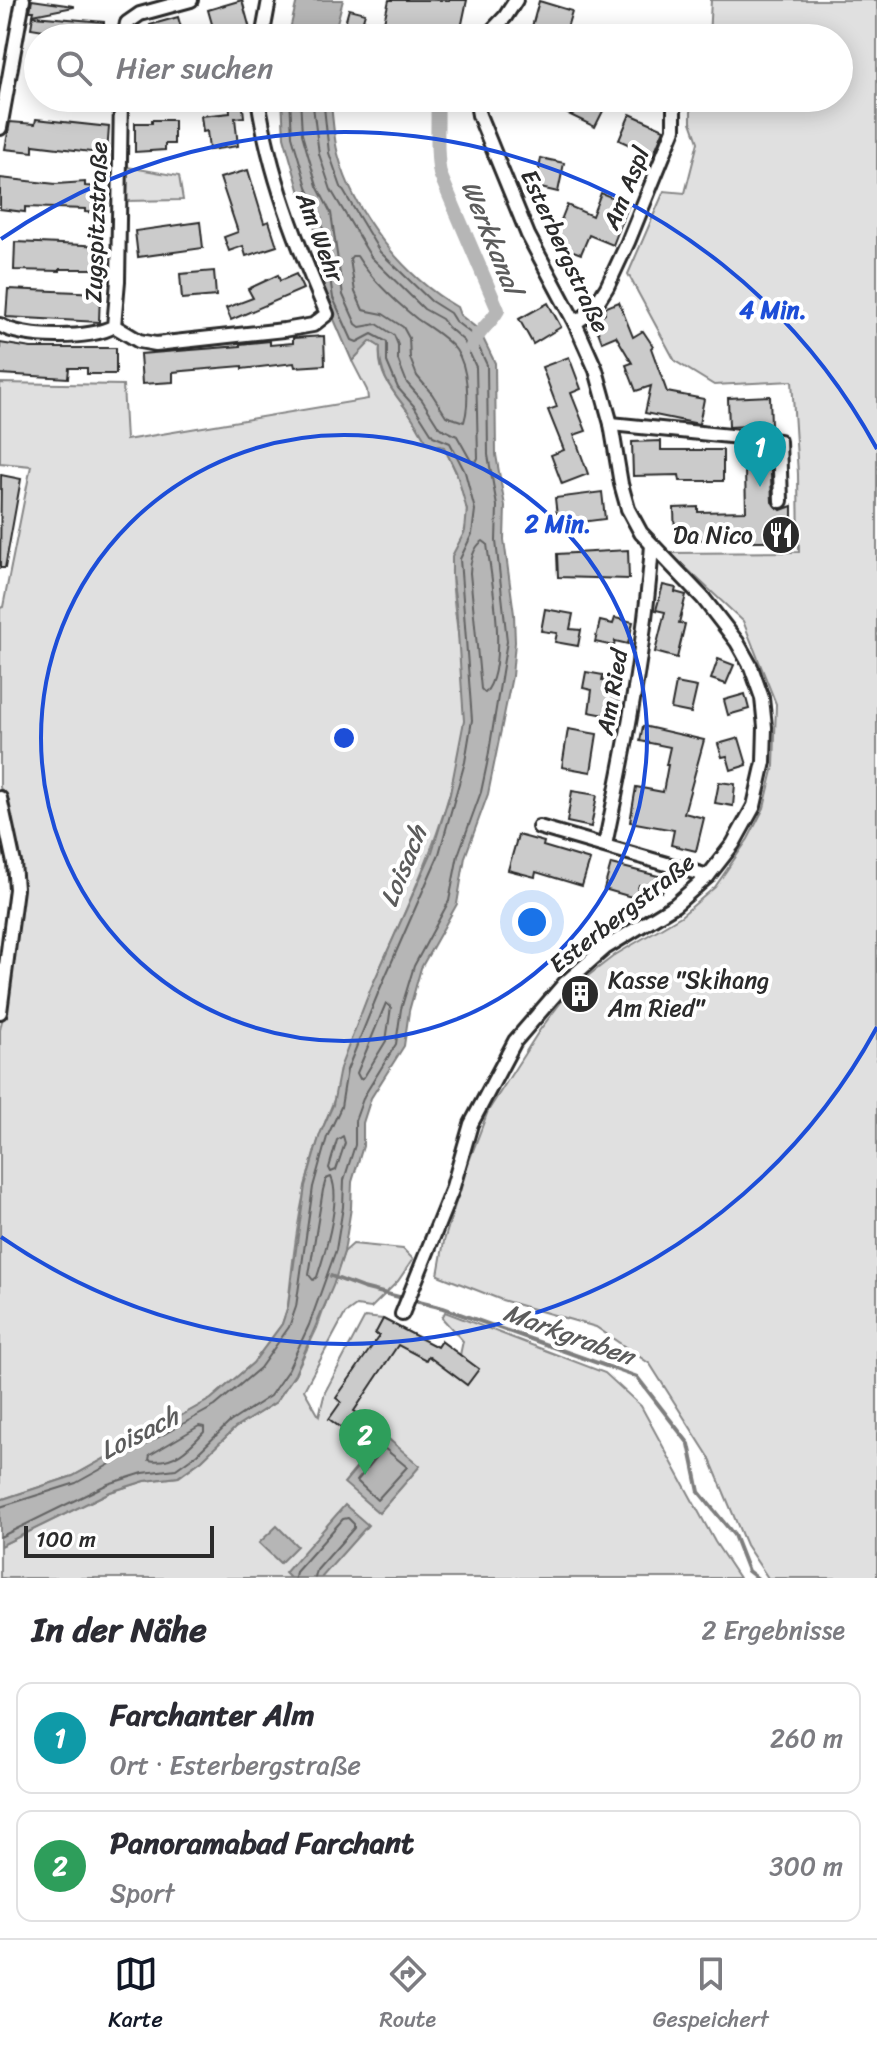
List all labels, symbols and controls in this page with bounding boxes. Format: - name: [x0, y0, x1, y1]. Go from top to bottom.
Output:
- search box: [24, 24, 853, 112]
- text: Hier suchen: [116, 41, 273, 95]
- icon: search: [52, 46, 96, 90]
- street label: Am Aspl: [590, 139, 662, 237]
- street label: Zugspitzstraße: [72, 141, 120, 303]
- street label: Esterbergstraße: [509, 162, 621, 340]
- water label: Werkkanal: [448, 173, 538, 306]
- street label: Am Wehr: [283, 185, 357, 289]
- text: 4 Min.: [739, 289, 807, 331]
- pin: 1: [734, 421, 786, 487]
- text: 2 Min.: [524, 503, 591, 545]
- place label: Da Nico: [673, 514, 753, 556]
- restaurant icon: Da Nico: [760, 514, 802, 556]
- street label: Am Ried: [584, 644, 640, 739]
- centre of rings: [330, 724, 358, 752]
- water label: Loisach: [366, 816, 441, 914]
- street label: Esterbergstraße: [539, 842, 705, 984]
- your location: [512, 902, 552, 942]
- place label: Kasse "Skihang Am Ried": [607, 959, 769, 1029]
- building icon: Kasse "Skihang Am Ried": [559, 973, 601, 1015]
- water label: Markgraben: [497, 1289, 644, 1380]
- water label: Loisach: [91, 1392, 189, 1473]
- pin: 2: [339, 1409, 391, 1475]
- text: 100 m: [36, 1520, 96, 1559]
- scale bar: [24, 1522, 214, 1558]
- text: In der Nähe: [32, 1600, 207, 1660]
- text: 2 Ergebnisse: [701, 1607, 845, 1653]
- text: Farchanter Alm: [110, 1688, 315, 1742]
- text: 1: [54, 1715, 66, 1761]
- text: 260 m: [770, 1715, 843, 1761]
- text: Ort · Esterbergstraße: [110, 1742, 361, 1788]
- text: Panoramabad Farchant: [110, 1816, 414, 1870]
- text: 2: [52, 1843, 68, 1889]
- text: 300 m: [769, 1843, 843, 1889]
- text: Sport: [110, 1870, 174, 1916]
- tab: Karte: [108, 1952, 163, 2039]
- tab: Route: [379, 1952, 436, 2039]
- tab: Gespeichert: [653, 1952, 769, 2039]

